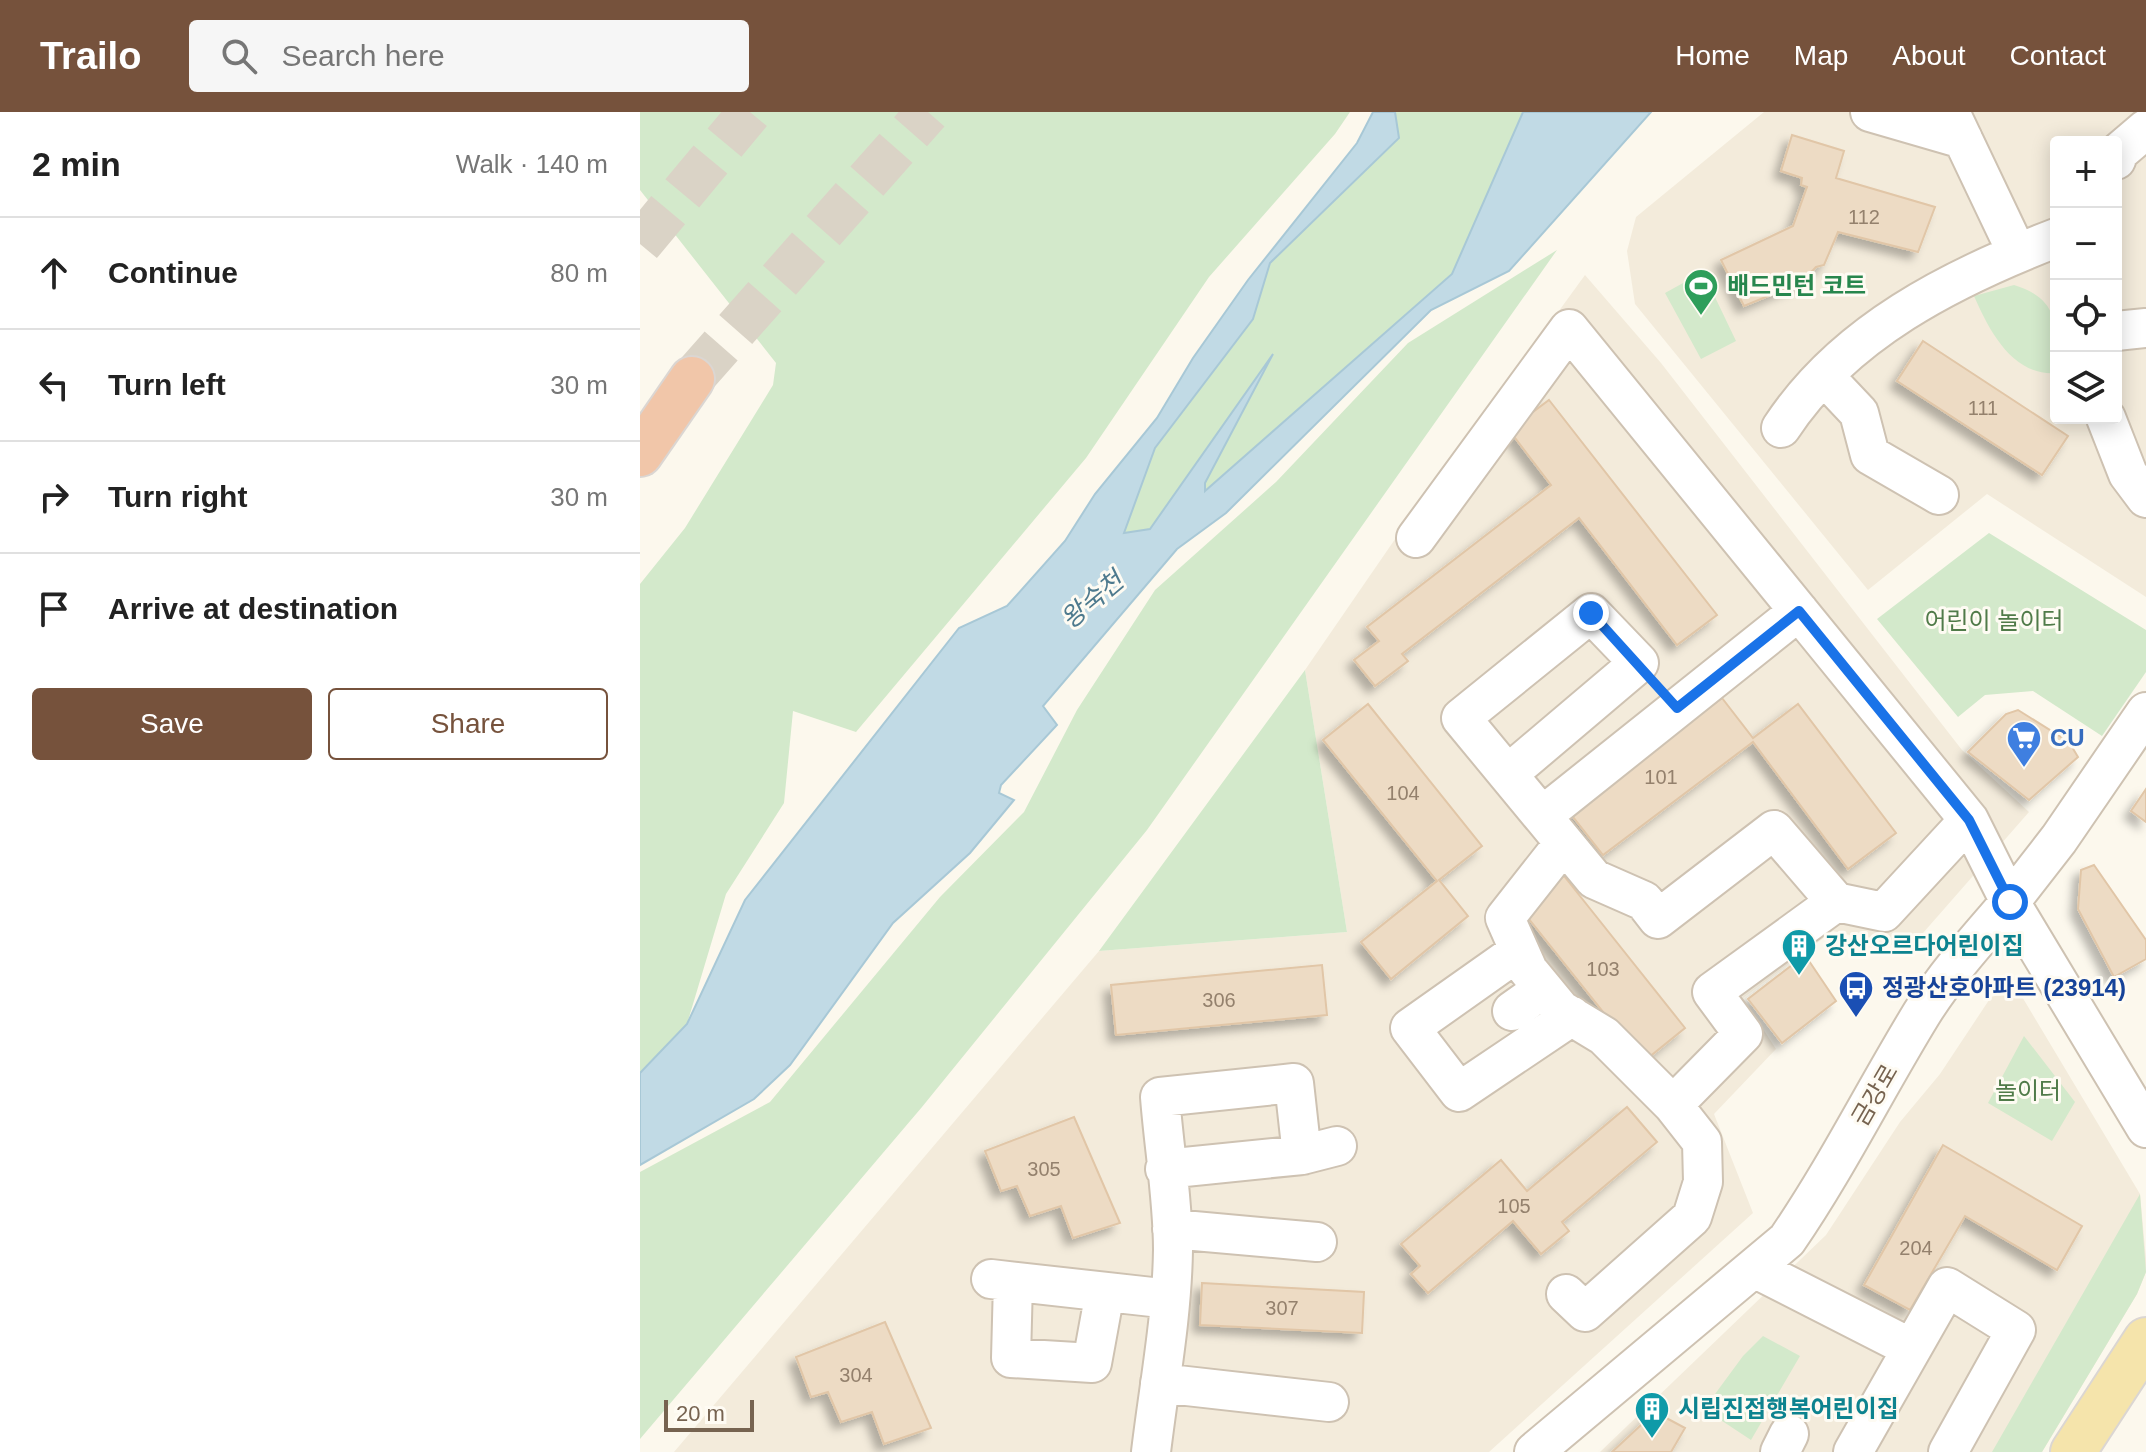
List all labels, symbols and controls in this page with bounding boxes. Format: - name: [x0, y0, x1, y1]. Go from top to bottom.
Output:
- search box: [189, 20, 749, 92]
- icon: search: [217, 34, 261, 78]
- text: Trailo: [40, 35, 141, 77]
- text: Search here: [281, 39, 445, 72]
- text: Home: [1675, 40, 1750, 71]
- text: Map: [1794, 40, 1848, 71]
- text: About: [1892, 40, 1966, 71]
- text: Contact: [2010, 40, 2106, 71]
- map controls: [2050, 136, 2122, 424]
- button: +: [2050, 136, 2122, 208]
- text: 2 min: [32, 145, 121, 183]
- text: Walk · 140 m: [456, 149, 608, 179]
- house number: 112: [1848, 206, 1880, 228]
- button: −: [2050, 208, 2122, 280]
- icon: ahead: [32, 251, 76, 295]
- text: Continue: [108, 256, 238, 289]
- text: 80 m: [550, 258, 608, 288]
- sports icon: 배드민턴 코트: [1682, 267, 1720, 317]
- place label: 배드민턴 코트: [1727, 272, 1866, 299]
- button: locate: [2050, 280, 2122, 352]
- button: layers: [2050, 352, 2122, 424]
- icon: left: [32, 363, 76, 407]
- text: Turn left: [108, 368, 226, 401]
- text: 30 m: [550, 370, 608, 400]
- house number: 111: [1968, 397, 1998, 419]
- icon: right: [32, 475, 76, 519]
- text: Turn right: [108, 480, 247, 513]
- text: 30 m: [550, 482, 608, 512]
- water label: 왕숙천: [1055, 563, 1131, 635]
- icon: arrive: [32, 587, 76, 631]
- text: Arrive at destination: [108, 592, 398, 625]
- route end: [1573, 595, 1609, 631]
- park label: 어린이 놀이터: [1924, 607, 2064, 634]
- button: Save: [32, 688, 312, 760]
- button: Share: [328, 688, 608, 760]
- supermarket icon: CU: [2005, 719, 2043, 769]
- place label: CU: [2050, 724, 2085, 751]
- house number: 101: [1644, 766, 1678, 788]
- house number: 104: [1386, 782, 1420, 804]
- route start: [1992, 884, 2028, 920]
- building icon: 강산오르다어린이집: [1780, 927, 1818, 977]
- place label: 강산오르다어린이집: [1825, 932, 2024, 959]
- house number: 103: [1586, 958, 1620, 980]
- bus stop icon: 정광산호아파트 (23914): [1837, 969, 1875, 1019]
- place label: 정광산호아파트 (23914): [1882, 974, 2126, 1001]
- house number: 306: [1202, 989, 1236, 1011]
- street label: 금강로: [1846, 1059, 1903, 1130]
- park label: 놀이터: [1995, 1077, 2061, 1104]
- house number: 305: [1027, 1158, 1061, 1180]
- house number: 105: [1497, 1195, 1531, 1217]
- house number: 204: [1899, 1237, 1933, 1259]
- house number: 307: [1265, 1297, 1299, 1319]
- house number: 304: [839, 1364, 873, 1386]
- building icon: 시립진접행복어린이집: [1633, 1390, 1671, 1440]
- place label: 시립진접행복어린이집: [1678, 1395, 1899, 1422]
- scale bar: [664, 1396, 754, 1432]
- text: 20 m: [676, 1401, 725, 1426]

